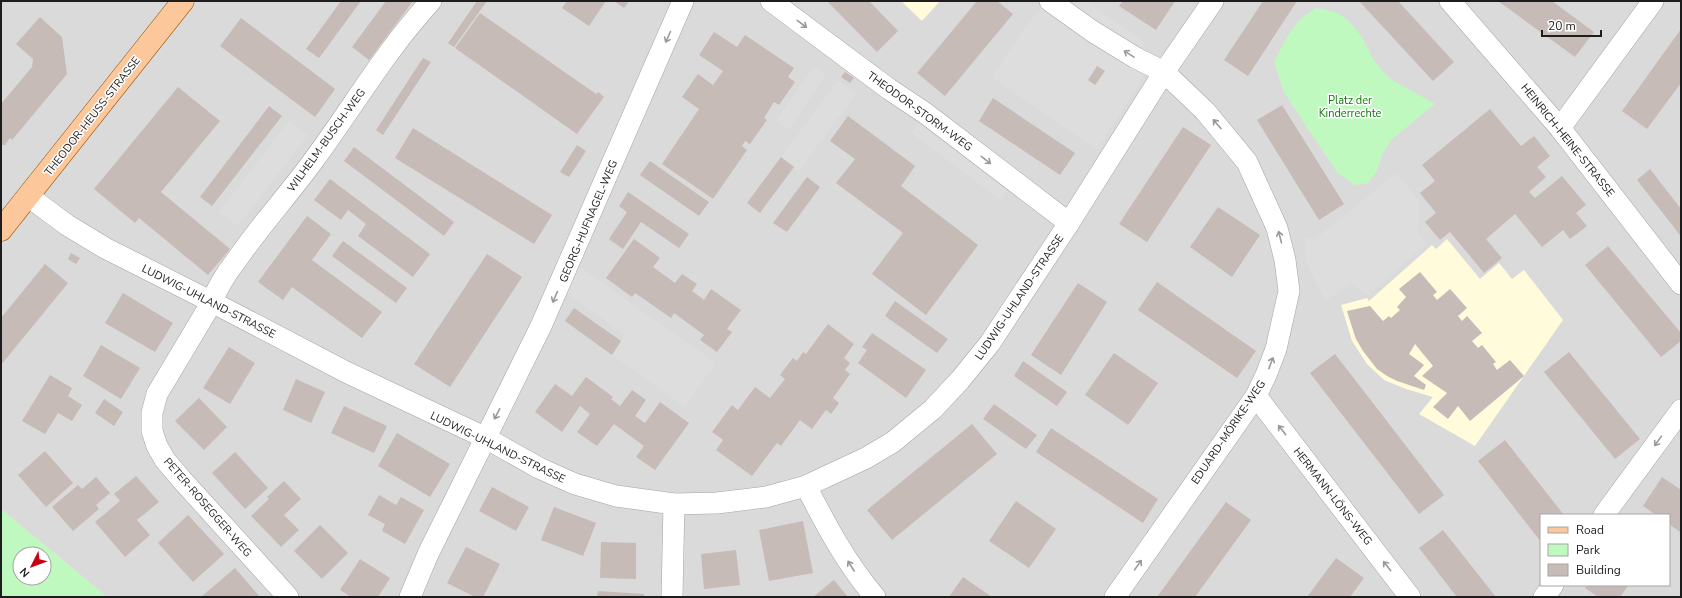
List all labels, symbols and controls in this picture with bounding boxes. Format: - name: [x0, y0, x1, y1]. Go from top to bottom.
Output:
- scale bar: [1542, 12, 1601, 38]
- text: 20 m: [1548, 18, 1576, 34]
- one-way arrow: [797, 20, 808, 28]
- one-way arrow: [664, 30, 671, 42]
- one-way arrow: [1124, 50, 1135, 58]
- street label: THEODOR-HEUSS-STRASSE: [41, 54, 144, 179]
- street label: THEODOR-STORM-WEG: [864, 68, 975, 155]
- street label: HEINRICH-HEINE-STRASSE: [1517, 81, 1618, 200]
- street label: WILHELM-BUSCH-WEG: [284, 86, 369, 195]
- park label: Platz der Kinderrechte: [1319, 93, 1381, 121]
- one-way arrow: [1213, 119, 1222, 129]
- one-way arrow: [980, 155, 991, 164]
- street label: GEORG-HUFNAGEL-WEG: [556, 158, 621, 285]
- one-way arrow: [1275, 231, 1283, 244]
- street label: LUDWIG-UHLAND-STRASSE: [972, 232, 1067, 363]
- street label: LUDWIG-UHLAND-STRASSE: [139, 261, 278, 342]
- one-way arrow: [550, 291, 558, 303]
- one-way arrow: [1267, 358, 1275, 370]
- street label: EDUARD-MÖRIKE-WEG: [1188, 377, 1269, 487]
- one-way arrow: [492, 407, 500, 419]
- street label: LUDWIG-UHLAND-STRASSE: [428, 408, 568, 487]
- one-way arrow: [1277, 424, 1286, 435]
- one-way arrow: [1654, 436, 1662, 447]
- street label: HERMANN-LÖNS-WEG: [1290, 444, 1375, 548]
- street label: PETER-ROSEGGER-WEG: [160, 454, 255, 560]
- legend: [1540, 514, 1670, 586]
- text: Road: [1576, 522, 1604, 538]
- text: Park: [1576, 542, 1601, 558]
- north arrow: [12, 546, 52, 586]
- one-way arrow: [1134, 560, 1142, 571]
- one-way arrow: [847, 561, 855, 572]
- one-way arrow: [1382, 561, 1391, 572]
- text: Building: [1576, 562, 1621, 578]
- text: N: [17, 564, 33, 580]

